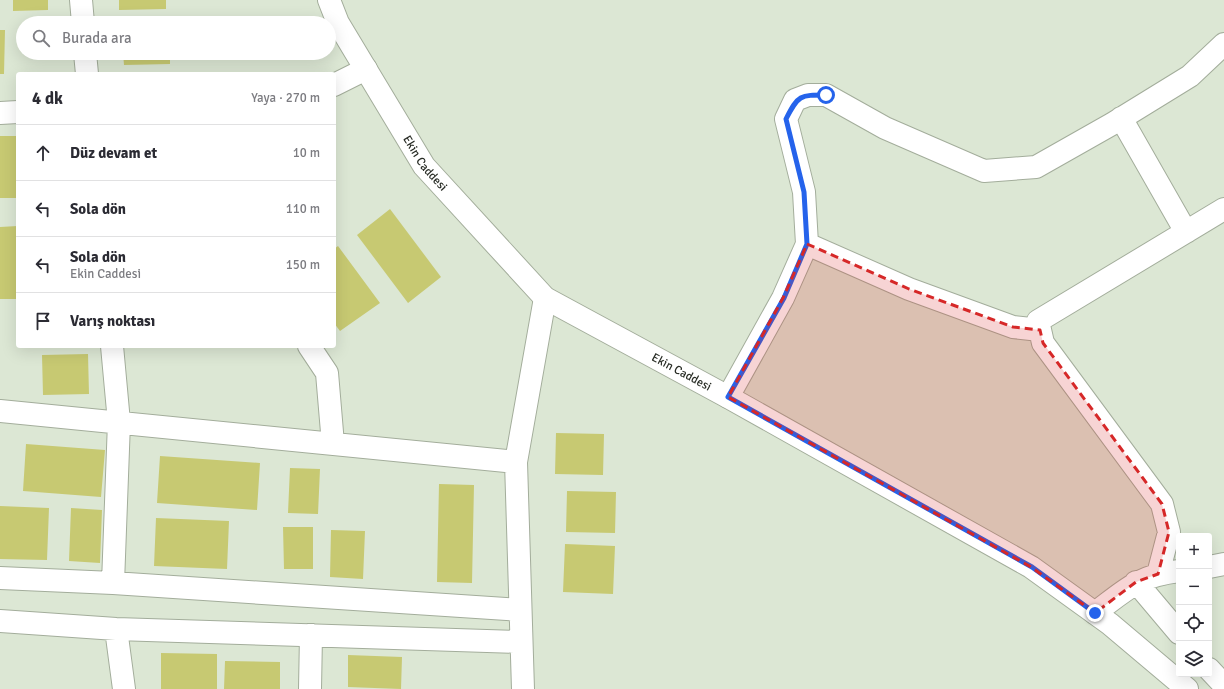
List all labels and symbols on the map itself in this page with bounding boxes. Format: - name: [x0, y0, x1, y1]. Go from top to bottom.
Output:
- route start: [817, 86, 835, 104]
- street label: Ekin Caddesi: [399, 133, 450, 194]
- street label: Ekin Caddesi: [649, 350, 714, 395]
- route end: [1086, 604, 1104, 622]

